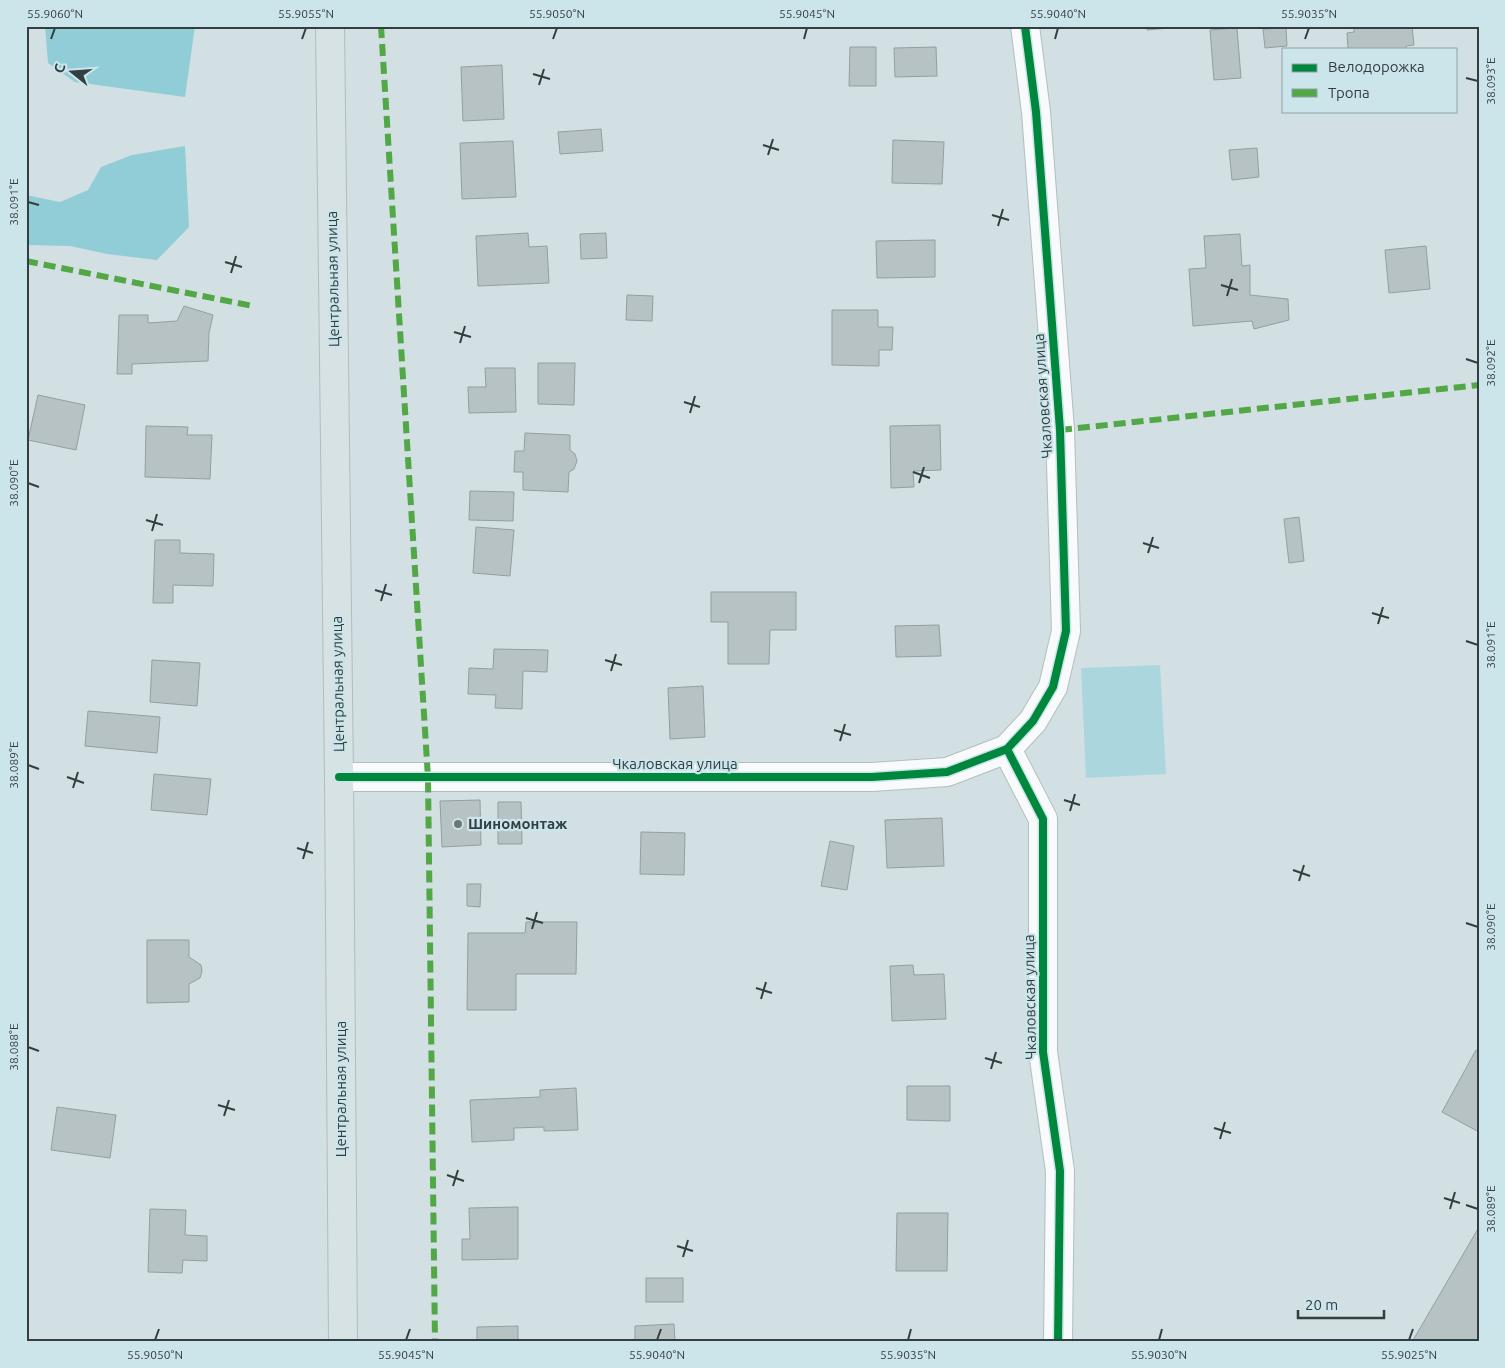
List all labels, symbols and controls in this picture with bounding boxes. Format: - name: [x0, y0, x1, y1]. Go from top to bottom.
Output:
- text: 55.9060°N: [27, 7, 83, 20]
- text: 55.9055°N: [278, 7, 334, 20]
- text: 55.9050°N: [529, 7, 585, 20]
- text: 55.9045°N: [779, 7, 835, 20]
- text: 55.9040°N: [1030, 7, 1086, 20]
- text: 55.9035°N: [1281, 7, 1337, 20]
- north arrow: [48, 48, 98, 98]
- legend: [1282, 48, 1458, 112]
- text: 38.093°E: [1484, 57, 1497, 105]
- text: Велодорожка: [1328, 58, 1425, 75]
- text: С: [51, 62, 69, 75]
- text: Тропа: [1328, 84, 1370, 101]
- text: 38.091°E: [7, 178, 20, 226]
- street label: Центральная улица: [323, 211, 342, 347]
- street label: Чкаловская улица: [1030, 333, 1055, 459]
- text: 38.092°E: [1484, 339, 1497, 387]
- text: 38.090°E: [7, 459, 20, 507]
- street label: Центральная улица: [328, 616, 347, 752]
- text: 38.091°E: [1484, 621, 1497, 669]
- text: 38.089°E: [7, 741, 20, 789]
- street label: Чкаловская улица: [612, 755, 738, 772]
- place label: Шиномонтаж: [468, 815, 568, 832]
- marker: Шиномонтаж: [452, 818, 464, 830]
- text: 38.090°E: [1484, 903, 1497, 951]
- street label: Чкаловская улица: [1020, 934, 1039, 1060]
- street label: Центральная улица: [332, 1021, 349, 1157]
- text: 38.088°E: [7, 1023, 20, 1071]
- text: 38.089°E: [1484, 1185, 1497, 1233]
- scale bar: [1298, 1288, 1384, 1320]
- text: 20 m: [1305, 1296, 1338, 1313]
- text: 55.9050°N: [127, 1348, 183, 1361]
- text: 55.9045°N: [378, 1348, 434, 1361]
- text: 55.9040°N: [629, 1348, 685, 1361]
- text: 55.9035°N: [880, 1348, 936, 1361]
- text: 55.9030°N: [1131, 1348, 1187, 1361]
- text: 55.9025°N: [1381, 1348, 1437, 1361]

